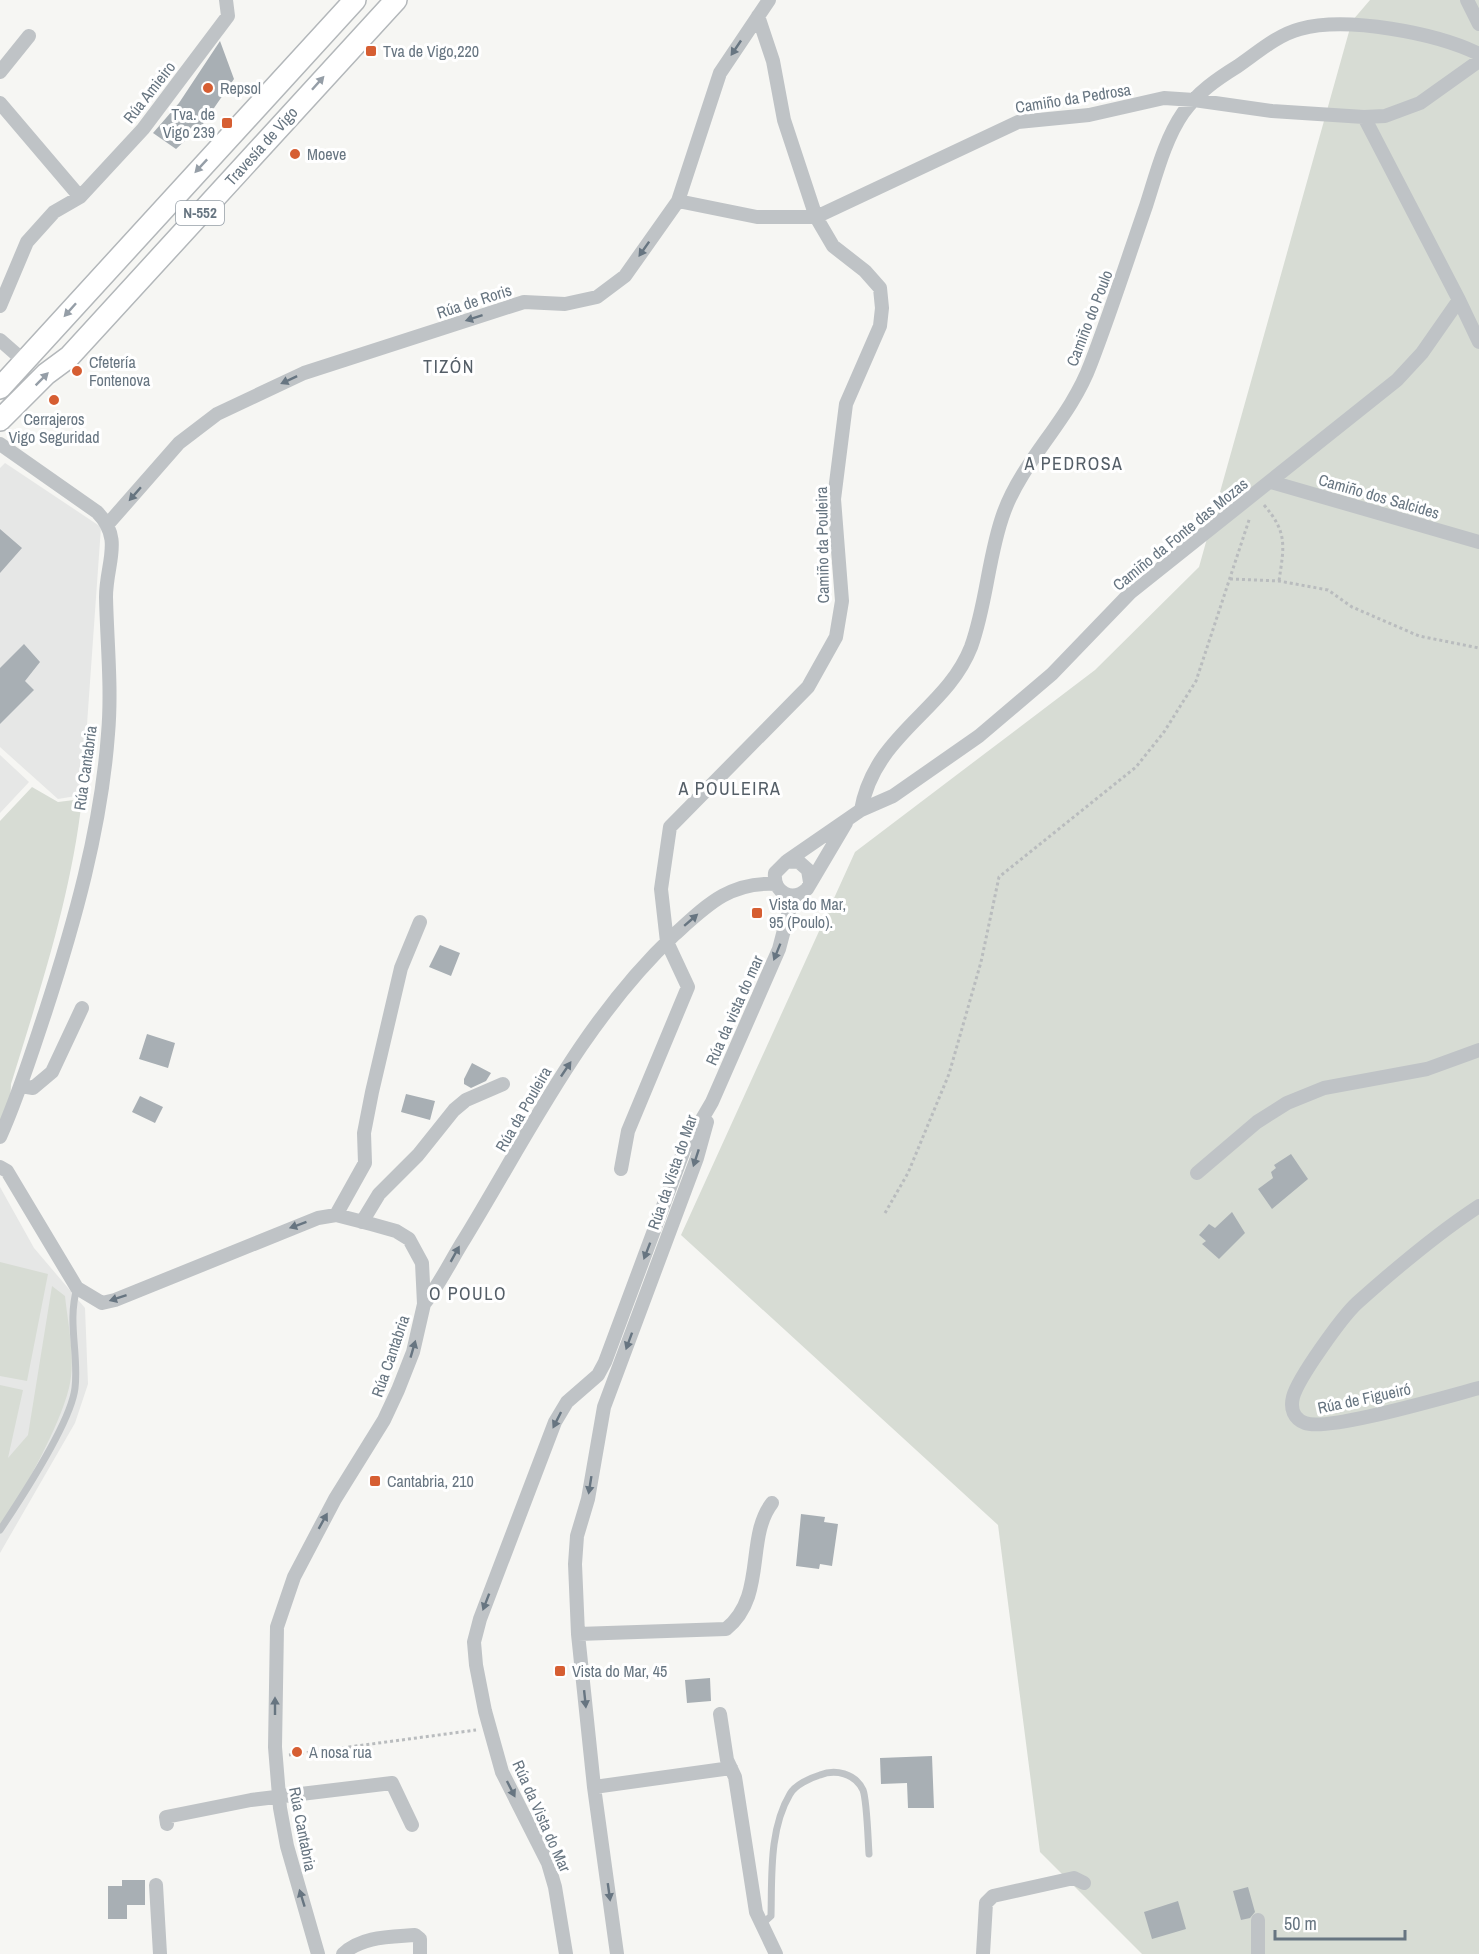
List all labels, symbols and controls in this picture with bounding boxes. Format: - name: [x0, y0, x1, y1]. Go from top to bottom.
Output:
- place label: Tva de Vigo,220: [383, 40, 479, 62]
- one-way arrow: [730, 40, 742, 56]
- marker: Tva de Vigo,220: [364, 44, 378, 58]
- street label: Rúa Amieiro: [118, 56, 180, 128]
- one-way arrow: [311, 76, 325, 91]
- place label: Repsol: [220, 77, 261, 99]
- street label: Camiño da Pedrosa: [1014, 78, 1133, 118]
- marker: Repsol: [201, 81, 215, 95]
- street label: Travesía de Vigo: [220, 102, 302, 190]
- place label: Tva. de Vigo 239: [163, 103, 215, 143]
- marker: Tva. de Vigo 239: [220, 116, 234, 130]
- place label: Moeve: [307, 143, 346, 165]
- marker: Moeve: [288, 147, 302, 161]
- one-way arrow: [194, 159, 208, 174]
- road number: N-552: [176, 201, 224, 225]
- one-way arrow: [638, 241, 650, 257]
- street label: Camiño do Poulo: [1061, 267, 1117, 369]
- street label: Rúa de Roris: [434, 279, 514, 323]
- one-way arrow: [63, 303, 77, 318]
- one-way arrow: [465, 314, 483, 324]
- place label: Cfetería Fontenova: [89, 351, 151, 391]
- district label: TIZÓN: [423, 354, 475, 379]
- marker: Cfetería Fontenova: [70, 364, 84, 378]
- one-way arrow: [34, 373, 48, 387]
- one-way arrow: [280, 376, 297, 385]
- marker: Cerrajeros Vigo Seguridad: [47, 393, 61, 407]
- place label: Cerrajeros Vigo Seguridad: [9, 408, 99, 448]
- district label: A PEDROSA: [1024, 451, 1123, 476]
- street label: Camiño dos Salcides: [1316, 468, 1442, 524]
- street label: Camiño da Fonte das Mozas: [1108, 473, 1252, 595]
- one-way arrow: [128, 486, 141, 502]
- street label: Camiño da Pouleira: [810, 486, 834, 604]
- street label: Rúa Cantabria: [68, 724, 102, 812]
- district label: A POULEIRA: [678, 776, 781, 801]
- place label: Vista do Mar, 95 (Poulo).: [769, 893, 846, 933]
- marker: Vista do Mar, 95 (Poulo).: [750, 906, 764, 920]
- one-way arrow: [683, 914, 698, 927]
- one-way arrow: [772, 944, 782, 962]
- street label: Rúa da vista do mar: [700, 951, 768, 1068]
- one-way arrow: [560, 1061, 571, 1077]
- street label: Rúa da Pouleira: [490, 1062, 557, 1156]
- street label: Rúa da Vista do Mar: [642, 1111, 702, 1232]
- one-way arrow: [691, 1149, 700, 1167]
- one-way arrow: [289, 1220, 307, 1230]
- one-way arrow: [642, 1242, 651, 1260]
- one-way arrow: [450, 1246, 460, 1263]
- district label: O POULO: [429, 1281, 507, 1306]
- one-way arrow: [109, 1294, 127, 1304]
- street label: Rúa Cantabria: [366, 1311, 415, 1400]
- one-way arrow: [623, 1332, 633, 1350]
- one-way arrow: [409, 1340, 418, 1358]
- street label: Rúa de Figueiró: [1315, 1377, 1413, 1419]
- one-way arrow: [553, 1411, 563, 1429]
- place label: Cantabria, 210: [387, 1470, 474, 1492]
- marker: Cantabria, 210: [368, 1474, 382, 1488]
- one-way arrow: [586, 1475, 595, 1494]
- one-way arrow: [318, 1512, 328, 1529]
- one-way arrow: [481, 1593, 491, 1611]
- place label: Vista do Mar, 45: [572, 1660, 667, 1682]
- marker: Vista do Mar, 45: [553, 1664, 567, 1678]
- one-way arrow: [580, 1689, 590, 1708]
- one-way arrow: [270, 1696, 280, 1715]
- place label: A nosa rua: [308, 1741, 372, 1763]
- marker: A nosa rua: [290, 1745, 304, 1759]
- street label: Rúa da Vista do Mar: [508, 1757, 577, 1876]
- one-way arrow: [506, 1781, 515, 1798]
- street label: Rúa Cantabria: [284, 1785, 322, 1874]
- one-way arrow: [604, 1883, 613, 1902]
- one-way arrow: [297, 1889, 306, 1907]
- scale bar: [1275, 1903, 1406, 1941]
- text: 50 m: [1284, 1911, 1317, 1936]

